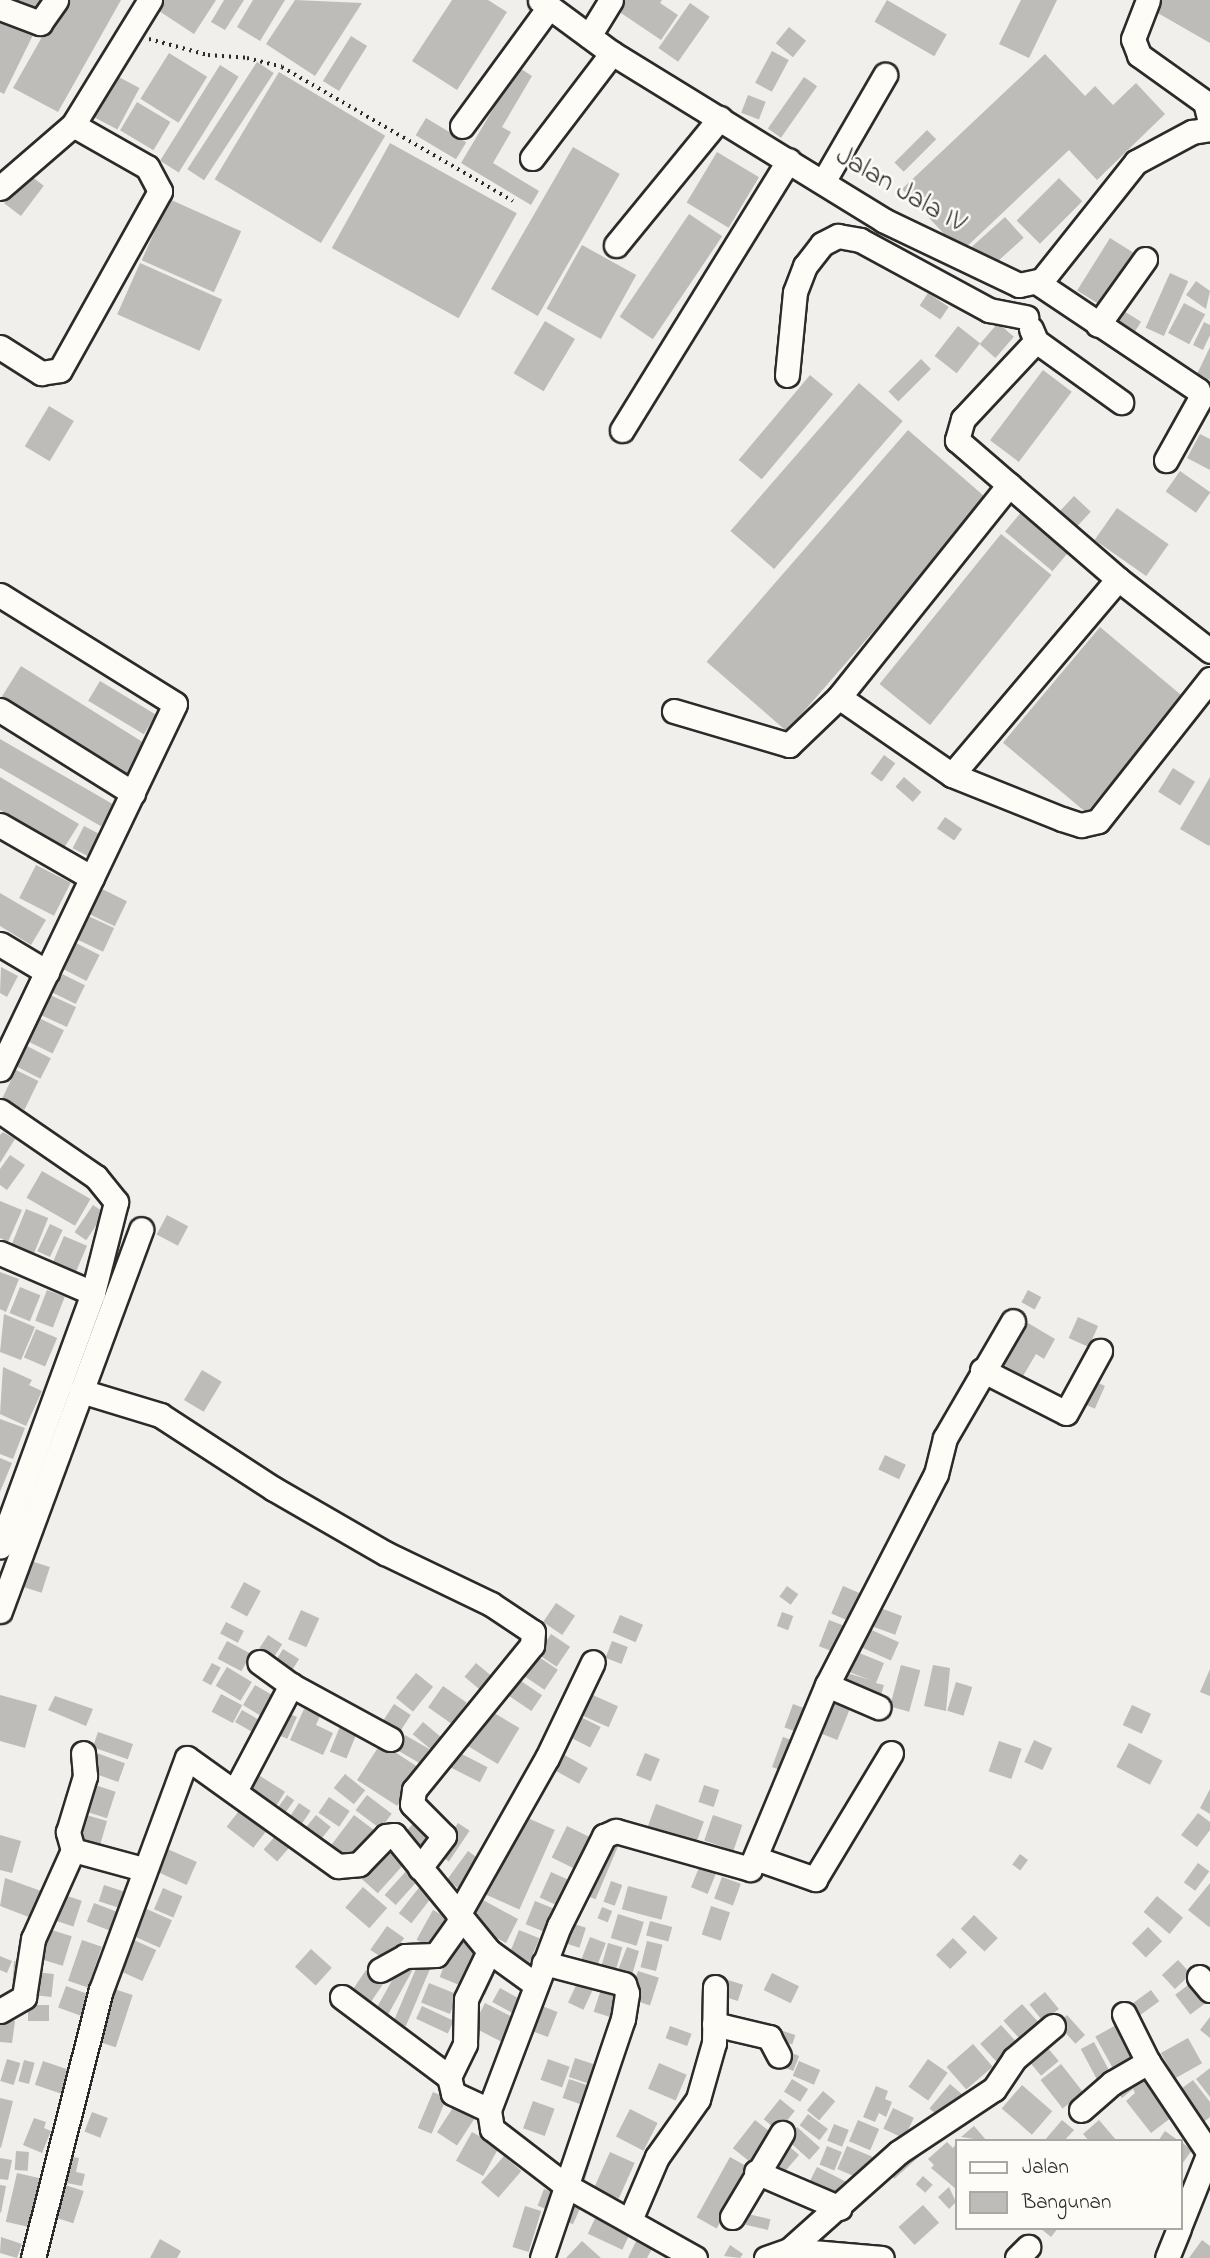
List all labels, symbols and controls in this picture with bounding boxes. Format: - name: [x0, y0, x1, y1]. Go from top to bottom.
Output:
- street label: Jalan Jala IV: [829, 140, 971, 242]
- legend: [954, 2139, 1182, 2230]
- text: Jalan: [1022, 2153, 1069, 2183]
- text: Bangunan: [1022, 2188, 1111, 2218]

